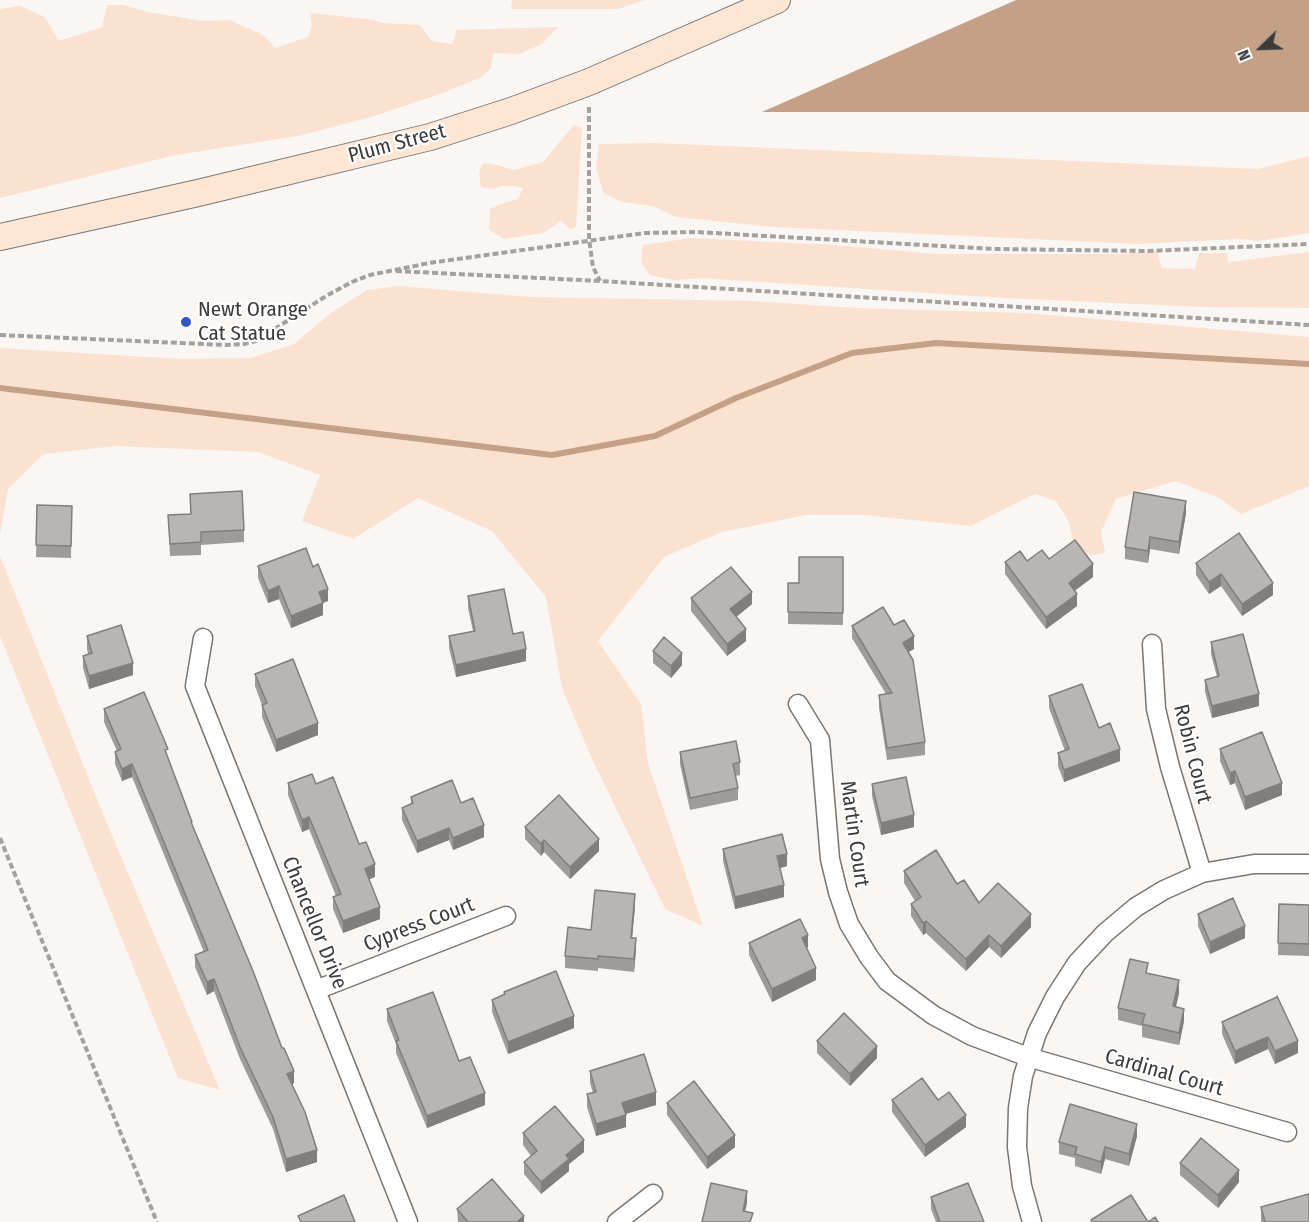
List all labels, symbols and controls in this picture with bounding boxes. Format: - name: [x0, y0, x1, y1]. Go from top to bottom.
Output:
- north arrow: [1231, 18, 1291, 78]
- text: N: [1233, 47, 1255, 63]
- street label: Plum Street: [345, 119, 449, 169]
- place label: Newt Orange Cat Statue: [198, 297, 308, 347]
- marker: Newt Orange Cat Statue: [179, 315, 193, 329]
- street label: Robin Court: [1168, 702, 1216, 806]
- street label: Martin Court: [834, 779, 874, 889]
- street label: Chancellor Drive: [276, 853, 352, 993]
- street label: Cypress Court: [360, 892, 478, 958]
- street label: Cardinal Court: [1102, 1044, 1226, 1102]

